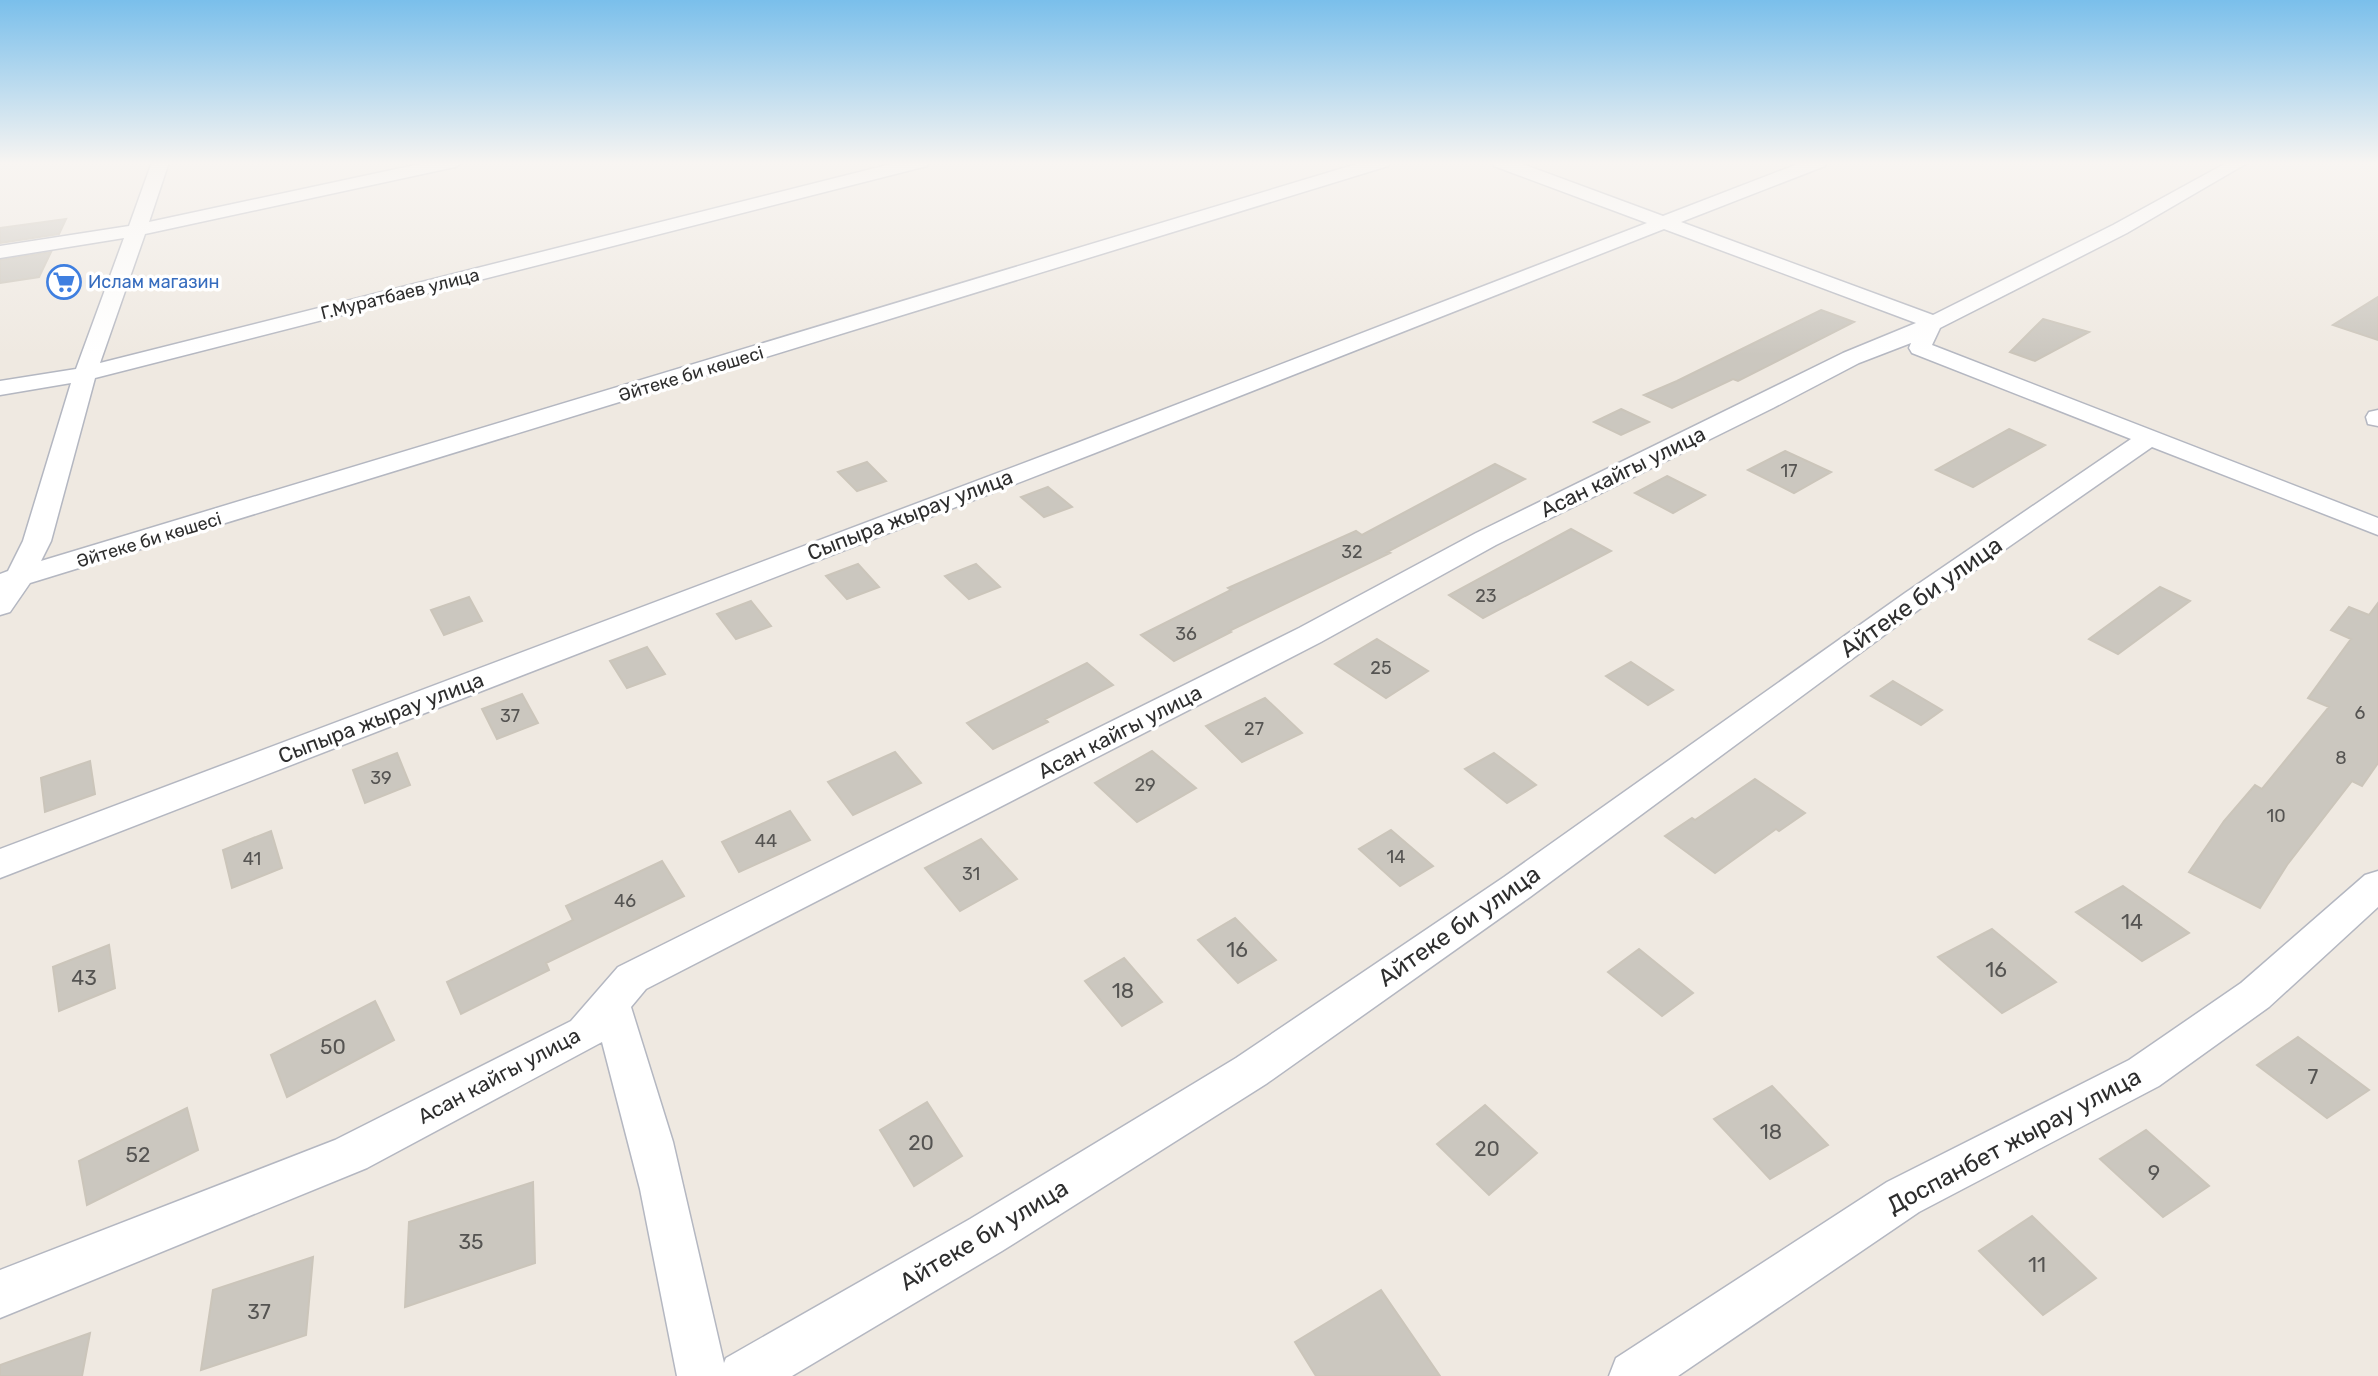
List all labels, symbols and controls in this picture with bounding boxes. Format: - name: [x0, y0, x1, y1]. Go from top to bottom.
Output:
- supermarket icon: Ислам магазин: [45, 263, 83, 301]
- street label: Г.Муратбаев улица: [318, 264, 482, 324]
- place label: Ислам магазин: [88, 271, 219, 293]
- street label: Әйтеке би көшесі: [616, 341, 766, 407]
- street label: Асан кайгы улица: [1536, 421, 1709, 522]
- house number: 17: [1781, 460, 1797, 482]
- street label: Сыпыра жырау улица: [803, 464, 1016, 565]
- street label: Әйтеке би көшесі: [74, 507, 224, 573]
- street label: Айтеке би улица: [1835, 531, 2007, 663]
- house number: 32: [1341, 541, 1363, 563]
- house number: 23: [1475, 585, 1497, 607]
- house number: 36: [1175, 623, 1197, 645]
- house number: 25: [1370, 657, 1392, 679]
- street label: Сыпыра жырау улица: [274, 667, 487, 768]
- street label: Асан кайгы улица: [1034, 679, 1206, 784]
- house number: 6: [2355, 702, 2366, 724]
- house number: 37: [500, 705, 520, 727]
- house number: 27: [1244, 718, 1264, 740]
- house number: 8: [2335, 747, 2347, 769]
- house number: 39: [370, 767, 392, 789]
- house number: 29: [1134, 774, 1156, 796]
- house number: 10: [2266, 805, 2286, 827]
- house number: 44: [755, 830, 777, 852]
- house number: 14: [1387, 846, 1405, 868]
- house number: 41: [243, 848, 261, 870]
- street label: Айтеке би улица: [1373, 860, 1545, 992]
- house number: 31: [962, 863, 980, 885]
- house number: 46: [614, 890, 636, 912]
- house number: 14: [2121, 909, 2143, 934]
- house number: 16: [1226, 937, 1248, 962]
- house number: 16: [1985, 957, 2007, 982]
- house number: 43: [71, 965, 97, 990]
- house number: 18: [1112, 978, 1134, 1003]
- street label: Асан кайгы улица: [413, 1022, 584, 1129]
- house number: 50: [320, 1034, 346, 1059]
- street label: Доспанбет жырау улица: [1882, 1062, 2146, 1220]
- house number: 7: [2308, 1064, 2319, 1089]
- house number: 18: [1760, 1119, 1782, 1144]
- house number: 20: [908, 1130, 934, 1155]
- house number: 20: [1474, 1136, 1500, 1161]
- house number: 52: [126, 1142, 150, 1167]
- house number: 9: [2148, 1160, 2160, 1185]
- street label: Айтеке би улица: [895, 1174, 1073, 1296]
- house number: 35: [458, 1229, 484, 1254]
- house number: 11: [2028, 1252, 2046, 1277]
- house number: 37: [247, 1299, 271, 1324]

